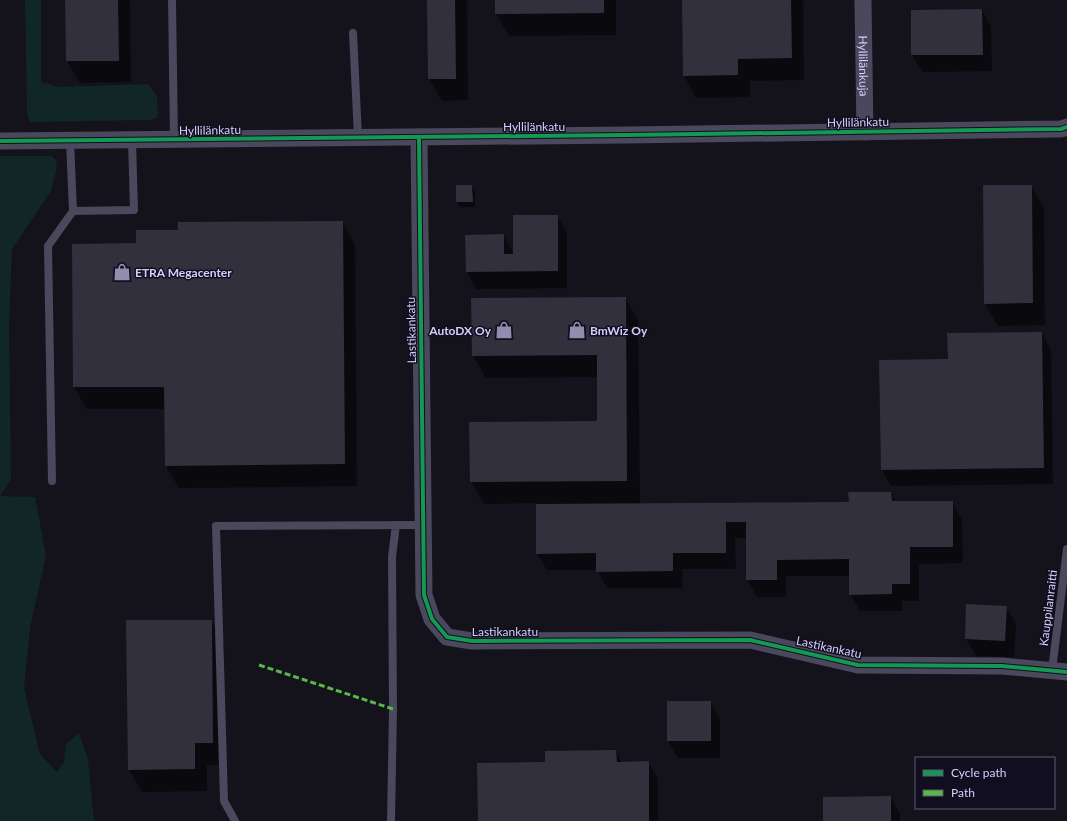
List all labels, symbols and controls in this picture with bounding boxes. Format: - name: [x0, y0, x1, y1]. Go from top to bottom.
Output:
- street label: Hyllilänkuja: [856, 35, 872, 97]
- street label: Hyllilänkatu: [827, 114, 889, 130]
- street label: Hyllilänkatu: [503, 119, 565, 134]
- street label: Hyllilänkatu: [179, 122, 241, 138]
- shop icon: ETRA Megacenter: [112, 262, 132, 282]
- place label: ETRA Megacenter: [135, 265, 232, 280]
- street label: Lastikankatu: [403, 297, 419, 363]
- shop icon: AutoDX Oy: [494, 320, 514, 340]
- shop icon: BmWiz Oy: [567, 320, 587, 340]
- place label: AutoDX Oy: [428, 323, 492, 338]
- place label: BmWiz Oy: [590, 323, 648, 338]
- street label: Kauppilanraitti: [1036, 569, 1060, 647]
- street label: Lastikankatu: [472, 624, 538, 639]
- street label: Lastikankatu: [795, 633, 863, 661]
- legend: [915, 757, 1055, 809]
- text: Cycle path: [951, 765, 1006, 780]
- text: Path: [951, 785, 975, 800]

